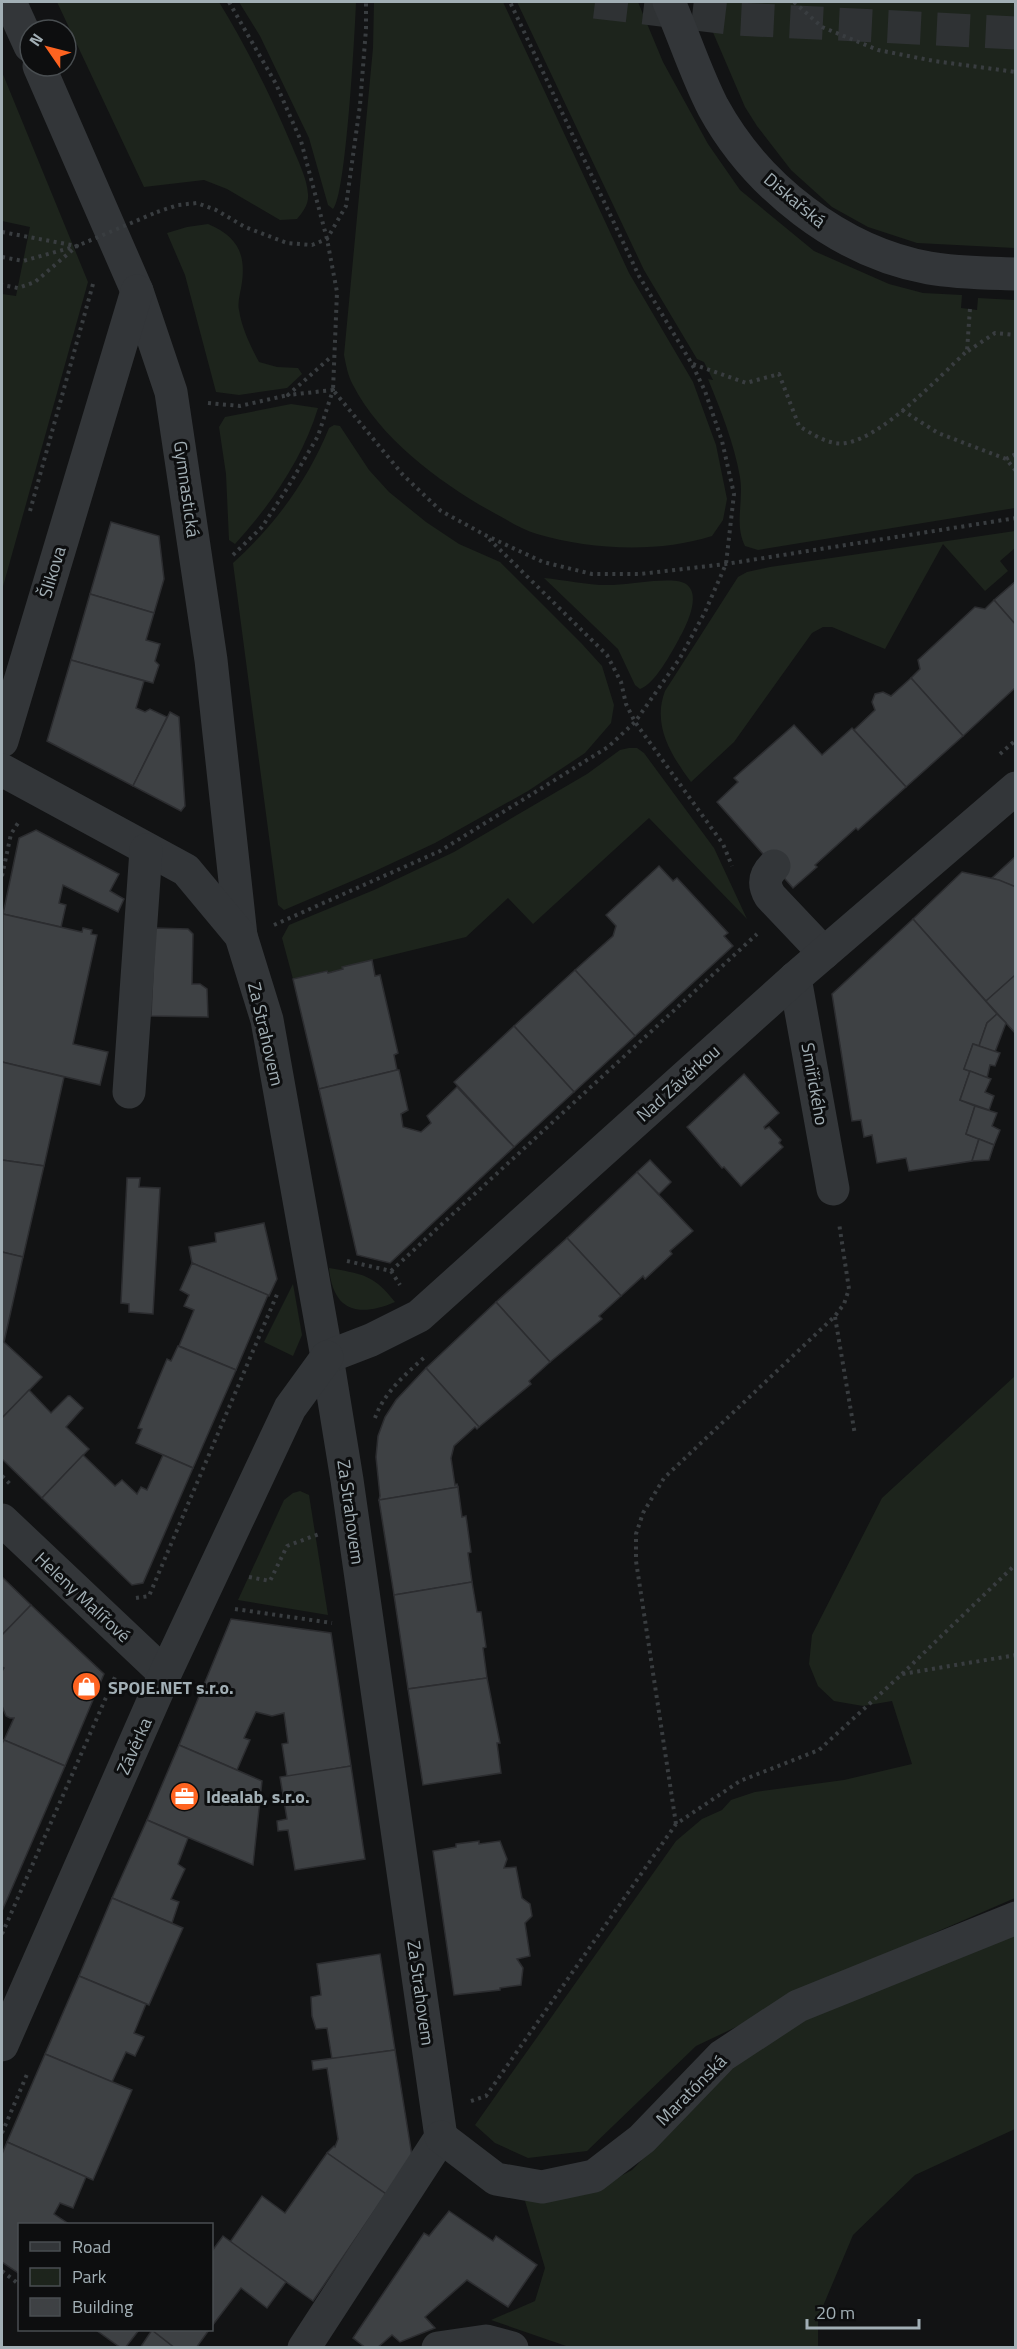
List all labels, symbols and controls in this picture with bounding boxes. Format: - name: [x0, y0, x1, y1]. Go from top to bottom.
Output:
- north arrow: [18, 18, 78, 78]
- text: N: [23, 28, 49, 51]
- street label: Diskařská: [758, 166, 832, 234]
- street label: Gymnastická: [167, 439, 207, 539]
- street label: Šlikova: [31, 543, 73, 601]
- street label: Za Strahovem: [241, 980, 291, 1088]
- street label: Nad Závěrkou: [630, 1038, 726, 1128]
- street label: Smiřického: [794, 1041, 836, 1127]
- street label: Za Strahovem: [330, 1458, 372, 1566]
- street label: Heleny Malířové: [29, 1545, 137, 1649]
- shop icon: SPOJE.NET s.r.o.: [71, 1671, 103, 1703]
- place label: SPOJE.NET s.r.o.: [108, 1674, 234, 1701]
- street label: Závěrka: [109, 1713, 159, 1779]
- office icon: Idealab, s.r.o.: [169, 1780, 201, 1812]
- place label: Idealab, s.r.o.: [206, 1783, 310, 1810]
- street label: Za Strahovem: [400, 1939, 442, 2047]
- street label: Maratónská: [649, 2048, 733, 2132]
- legend: [18, 2223, 213, 2331]
- text: Road: [72, 2233, 111, 2260]
- text: Park: [72, 2263, 107, 2290]
- scale bar: [807, 2292, 920, 2330]
- text: Building: [72, 2293, 133, 2320]
- text: 20 m: [816, 2299, 855, 2326]

